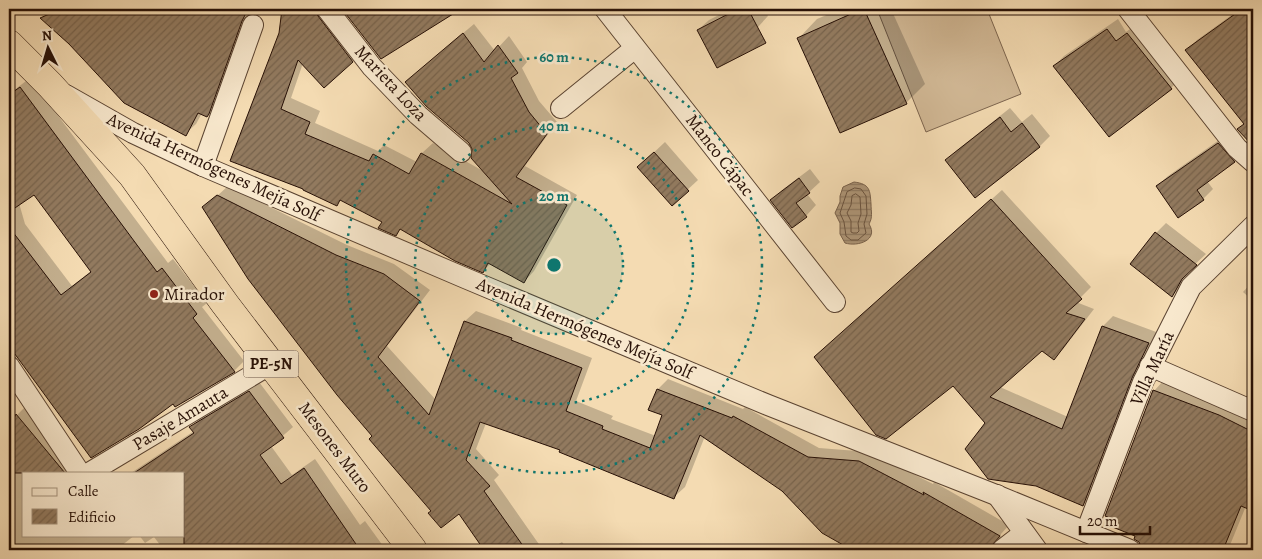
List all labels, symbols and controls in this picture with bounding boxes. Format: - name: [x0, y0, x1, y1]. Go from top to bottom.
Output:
- north arrow: [22, 22, 72, 72]
- text: N: [41, 26, 53, 45]
- street label: Marieta Loza: [349, 40, 433, 127]
- text: 60 m: [539, 47, 569, 67]
- street label: Avenida Hermógenes Mejía Solf: [102, 106, 328, 228]
- street label: Manco Cápac: [680, 109, 760, 201]
- text: 40 m: [539, 116, 569, 136]
- text: 20 m: [539, 186, 569, 206]
- centre of rings: [545, 256, 563, 274]
- street label: Avenida Hermógenes Mejía Solf: [472, 271, 700, 386]
- place label: Mirador: [164, 282, 225, 306]
- marker: Mirador: [148, 288, 160, 300]
- street label: Villa María: [1124, 326, 1180, 410]
- road number: PE-5N: [244, 350, 298, 378]
- street label: Pasaje Amauta: [128, 380, 233, 456]
- street label: Mesones Muro: [293, 397, 377, 497]
- legend: [22, 472, 185, 536]
- text: Calle: [68, 481, 99, 501]
- scale bar: [1080, 504, 1150, 536]
- text: Edificio: [68, 507, 116, 527]
- text: 20 m: [1087, 511, 1118, 531]

